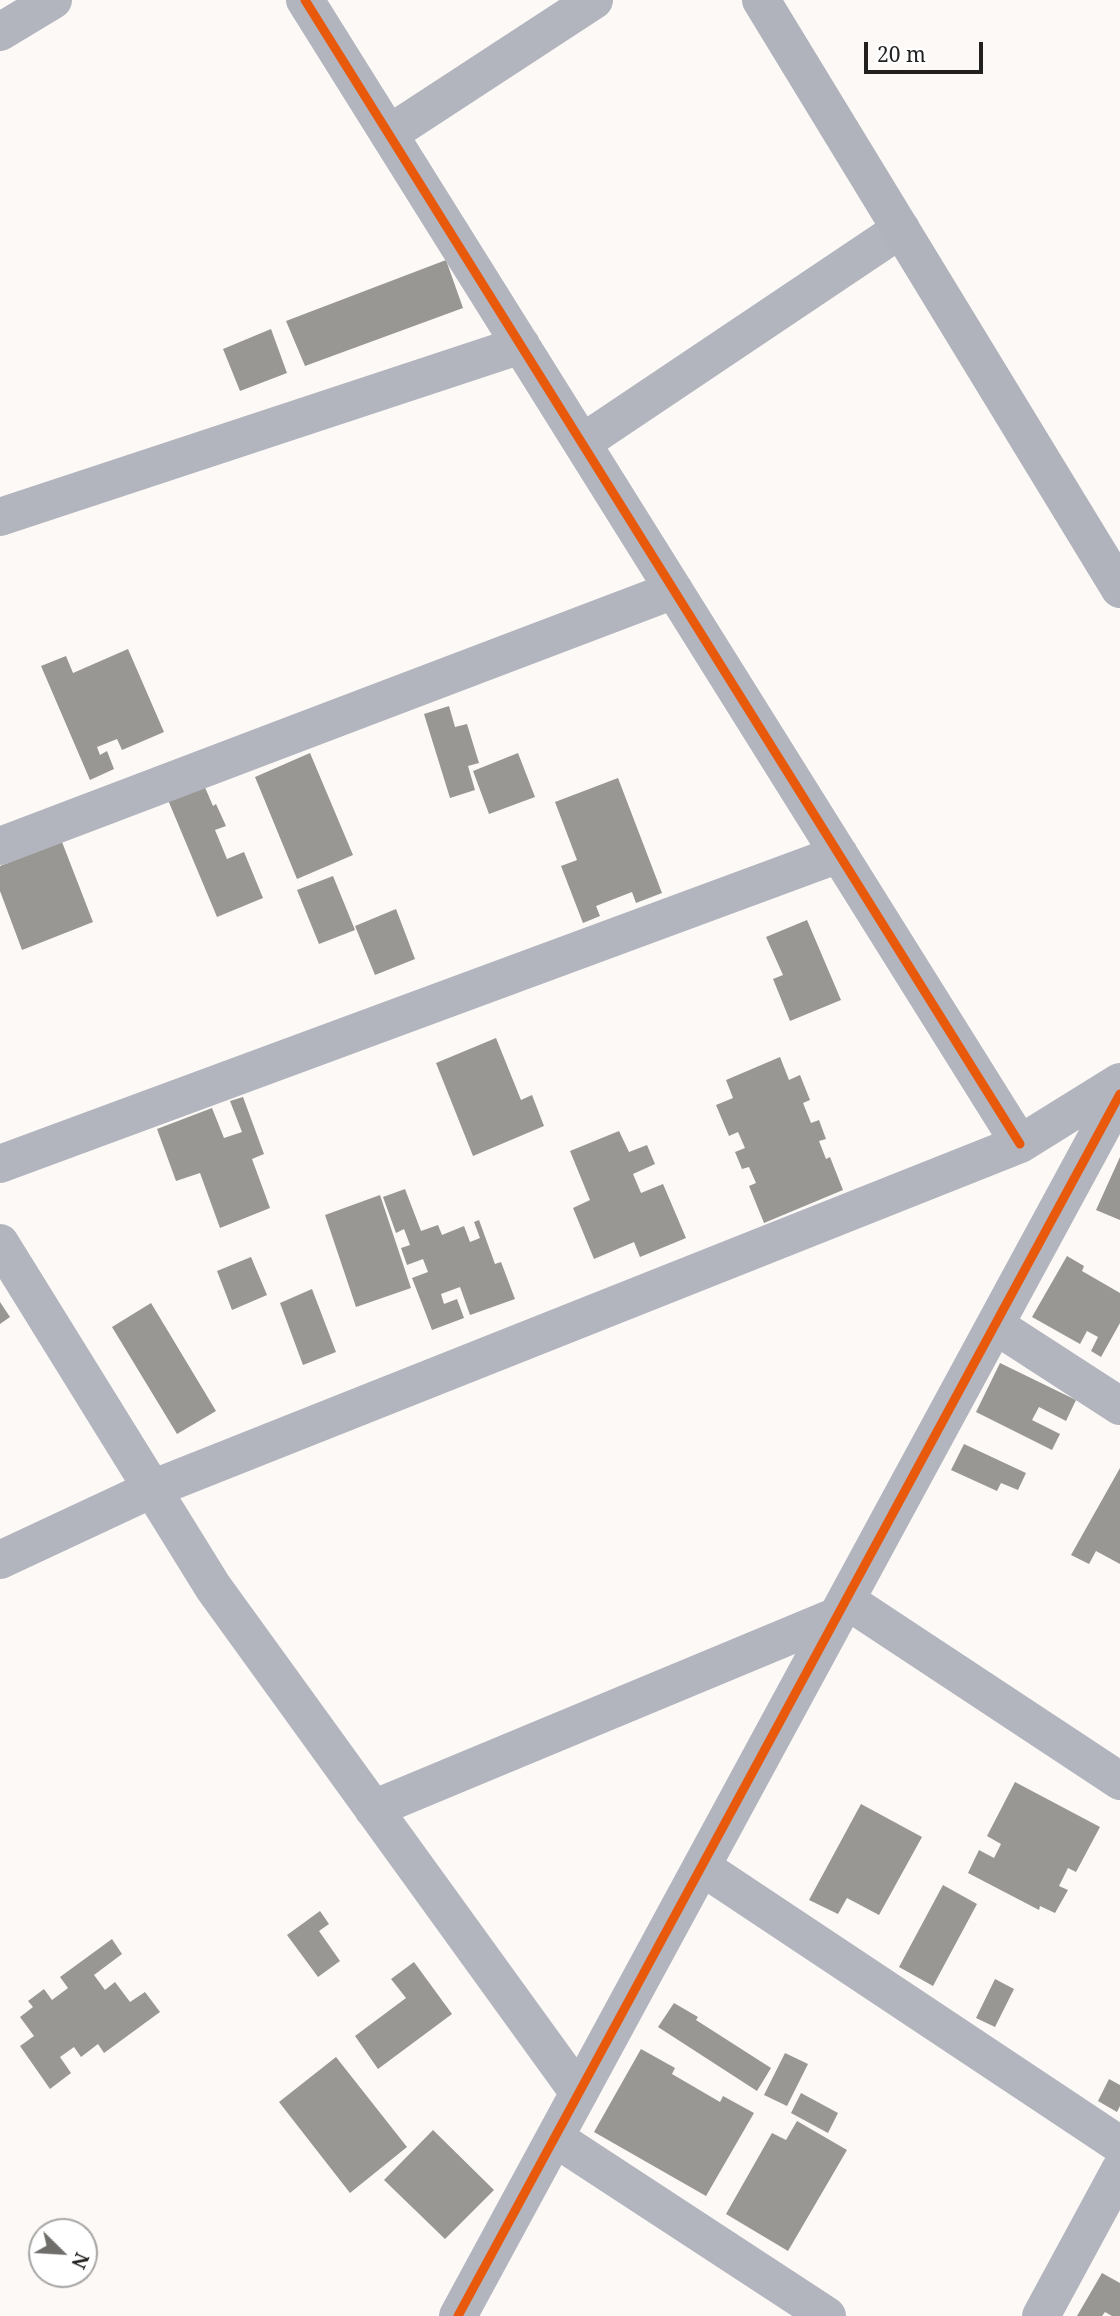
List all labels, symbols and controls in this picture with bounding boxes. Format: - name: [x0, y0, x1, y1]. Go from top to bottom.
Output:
- scale bar: [868, 28, 987, 72]
- text: 20 m: [877, 40, 926, 68]
- north arrow: [28, 2218, 98, 2288]
- text: N: [65, 2249, 95, 2273]

